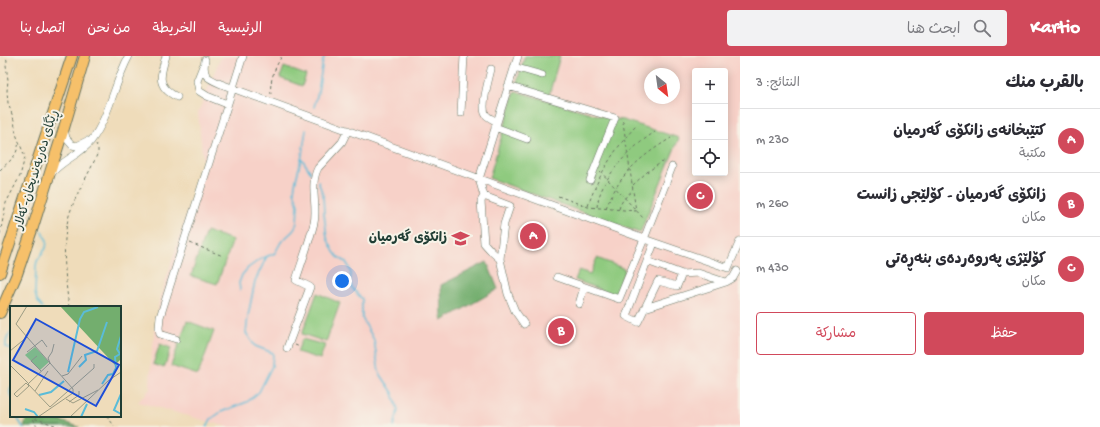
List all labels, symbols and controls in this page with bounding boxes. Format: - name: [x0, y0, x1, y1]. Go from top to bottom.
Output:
- search box: [727, 10, 1007, 46]
- icon: search: [971, 17, 993, 39]
- text: Kartio: [1031, 17, 1080, 40]
- text: اتصل بنا: [20, 21, 65, 38]
- text: من نحن: [87, 21, 131, 38]
- text: الخريطة: [153, 21, 196, 38]
- text: الرئيسية: [218, 21, 262, 38]
- text: ابحث هنا: [907, 21, 961, 39]
- north arrow: [644, 68, 680, 104]
- map controls: [692, 68, 728, 176]
- button: +: [692, 68, 728, 104]
- text: بالقرب منك: [1005, 74, 1084, 94]
- text: النتائج: 3: [756, 76, 800, 91]
- button: −: [692, 104, 728, 140]
- street label: ڕێگای دەربەندیخان-کەلار: [9, 108, 63, 233]
- text: کتێبخانەی زانکۆی گەرمیان: [893, 123, 1046, 141]
- text: 230 m: [756, 133, 789, 148]
- text: A: [1067, 133, 1075, 148]
- button: locate: [692, 140, 728, 176]
- text: مكتبة: [1019, 147, 1046, 162]
- pin: C: [687, 181, 713, 211]
- text: زانکۆی گەرمیان - کۆلێجی زانست: [857, 187, 1046, 205]
- text: 260 m: [756, 197, 789, 212]
- text: B: [1068, 197, 1074, 212]
- text: مكان: [1022, 211, 1046, 226]
- pin: A: [520, 221, 546, 251]
- place label: زانکۆی گەرمیان: [369, 228, 447, 246]
- school or university icon: زانکۆی گەرمیان: [450, 228, 470, 248]
- text: کۆلێژی پەروەردەی بنەڕەتی: [885, 251, 1046, 269]
- text: 430 m: [756, 261, 789, 276]
- text: C: [1067, 261, 1075, 276]
- your location: [332, 271, 352, 291]
- text: مكان: [1022, 275, 1046, 290]
- inset map: [10, 306, 121, 417]
- button: مشاركة: [756, 312, 916, 355]
- button: حفظ: [924, 312, 1084, 355]
- pin: B: [548, 316, 574, 346]

